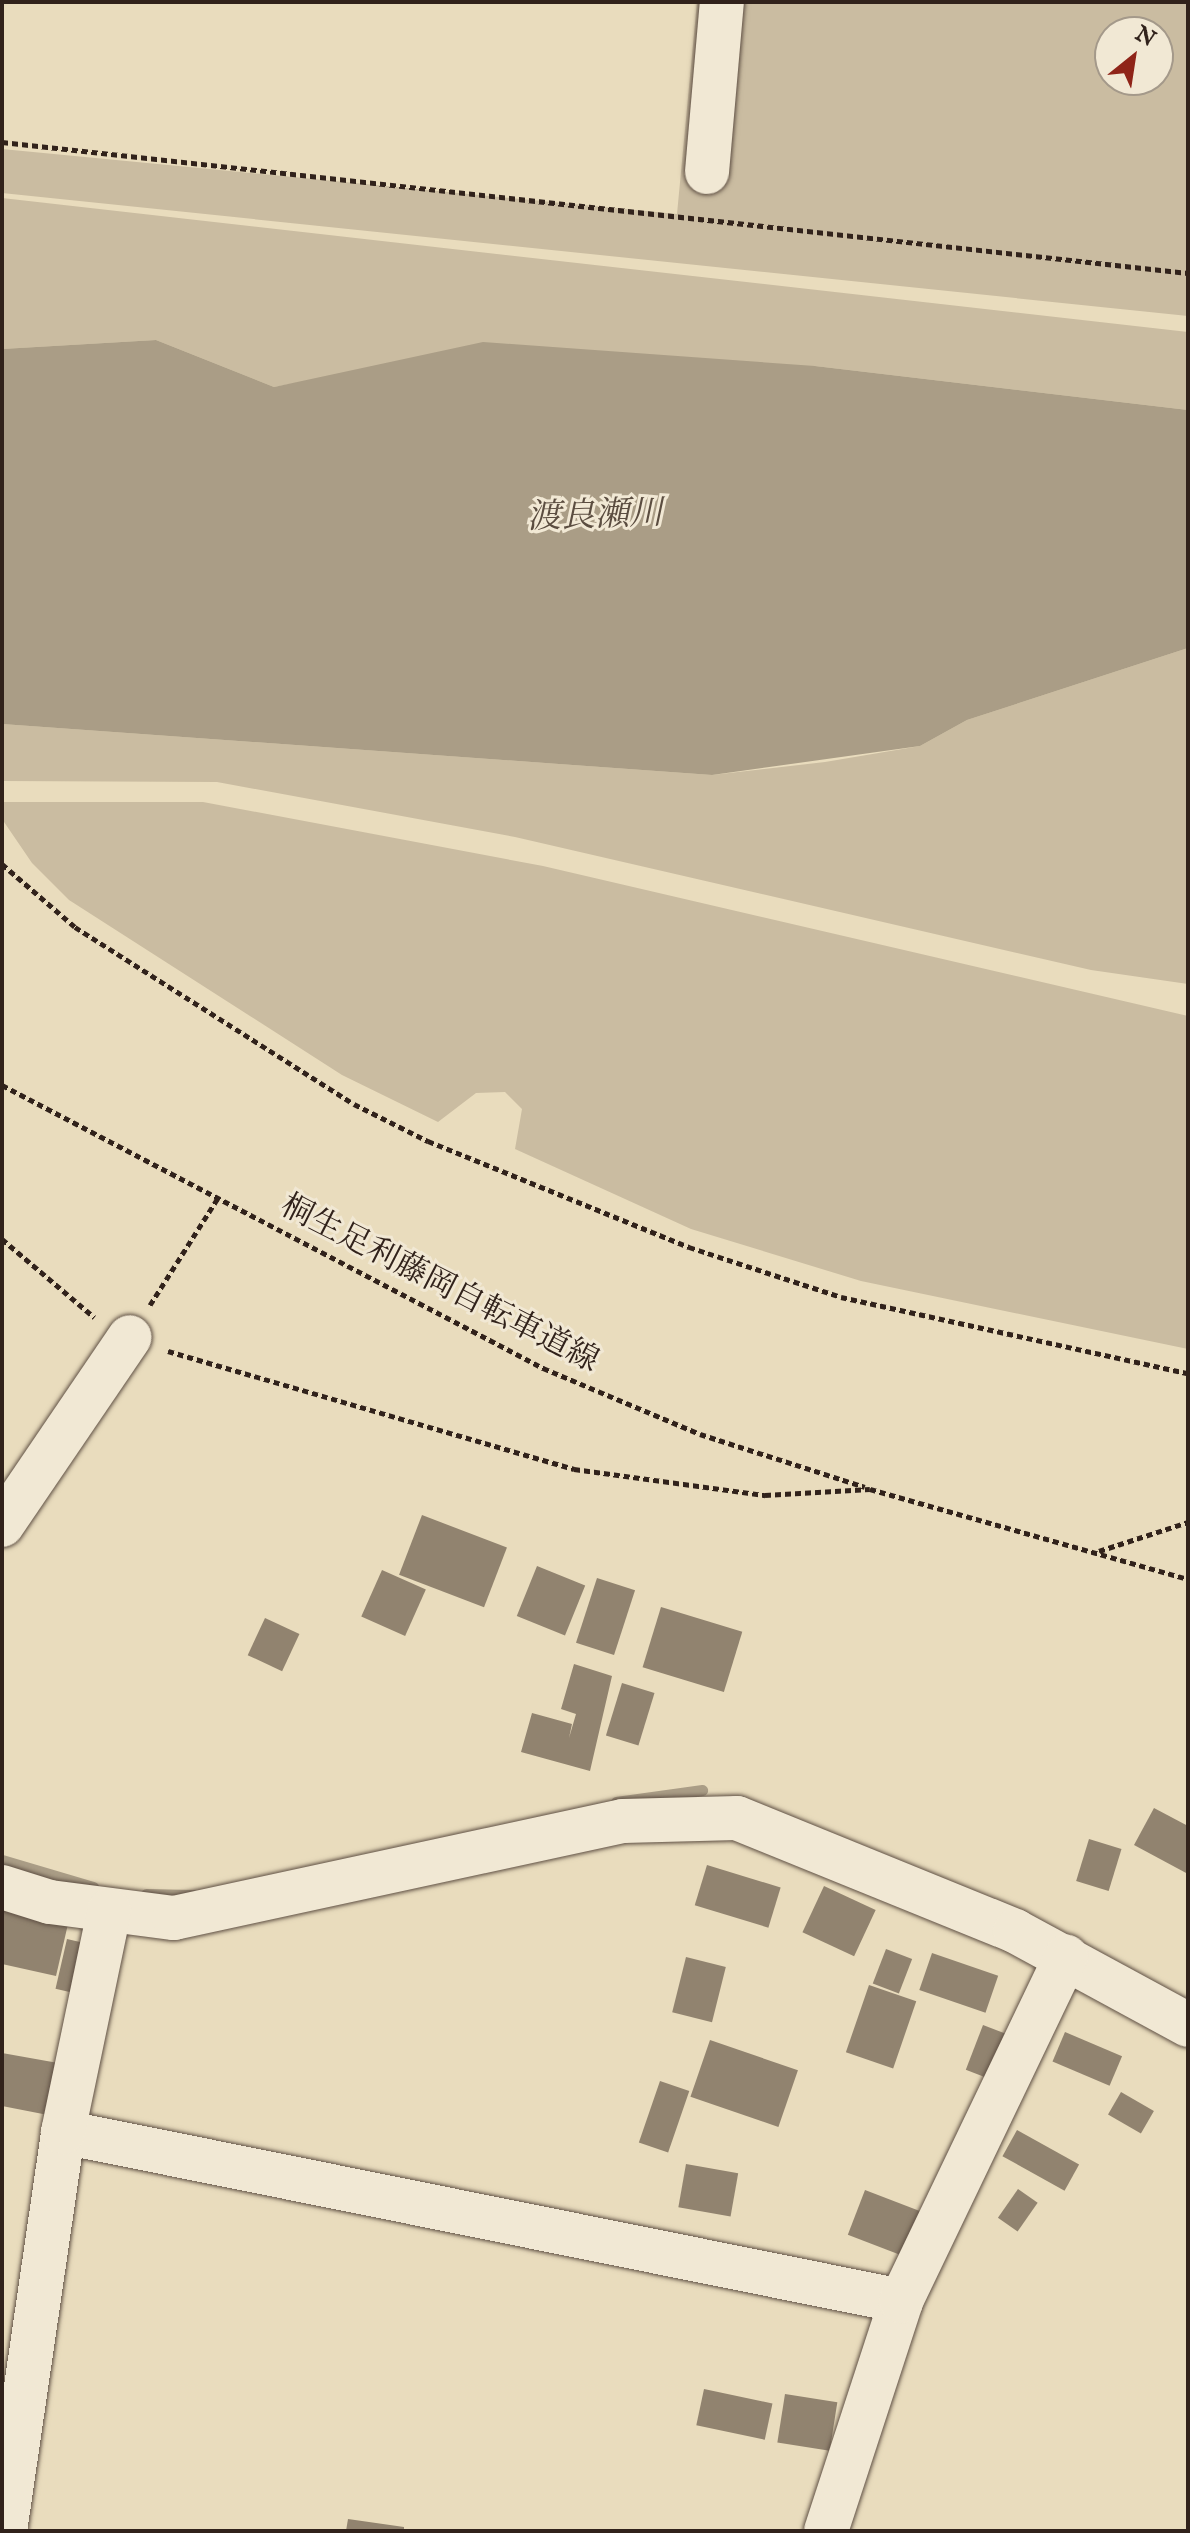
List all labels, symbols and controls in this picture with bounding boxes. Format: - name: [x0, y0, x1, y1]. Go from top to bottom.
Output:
- north arrow: [1094, 16, 1174, 96]
- text: N: [1130, 20, 1160, 54]
- water label: 渡良瀬川: [526, 493, 664, 539]
- street label: 桐生足利藤岡自転車道線: [273, 1188, 605, 1382]

